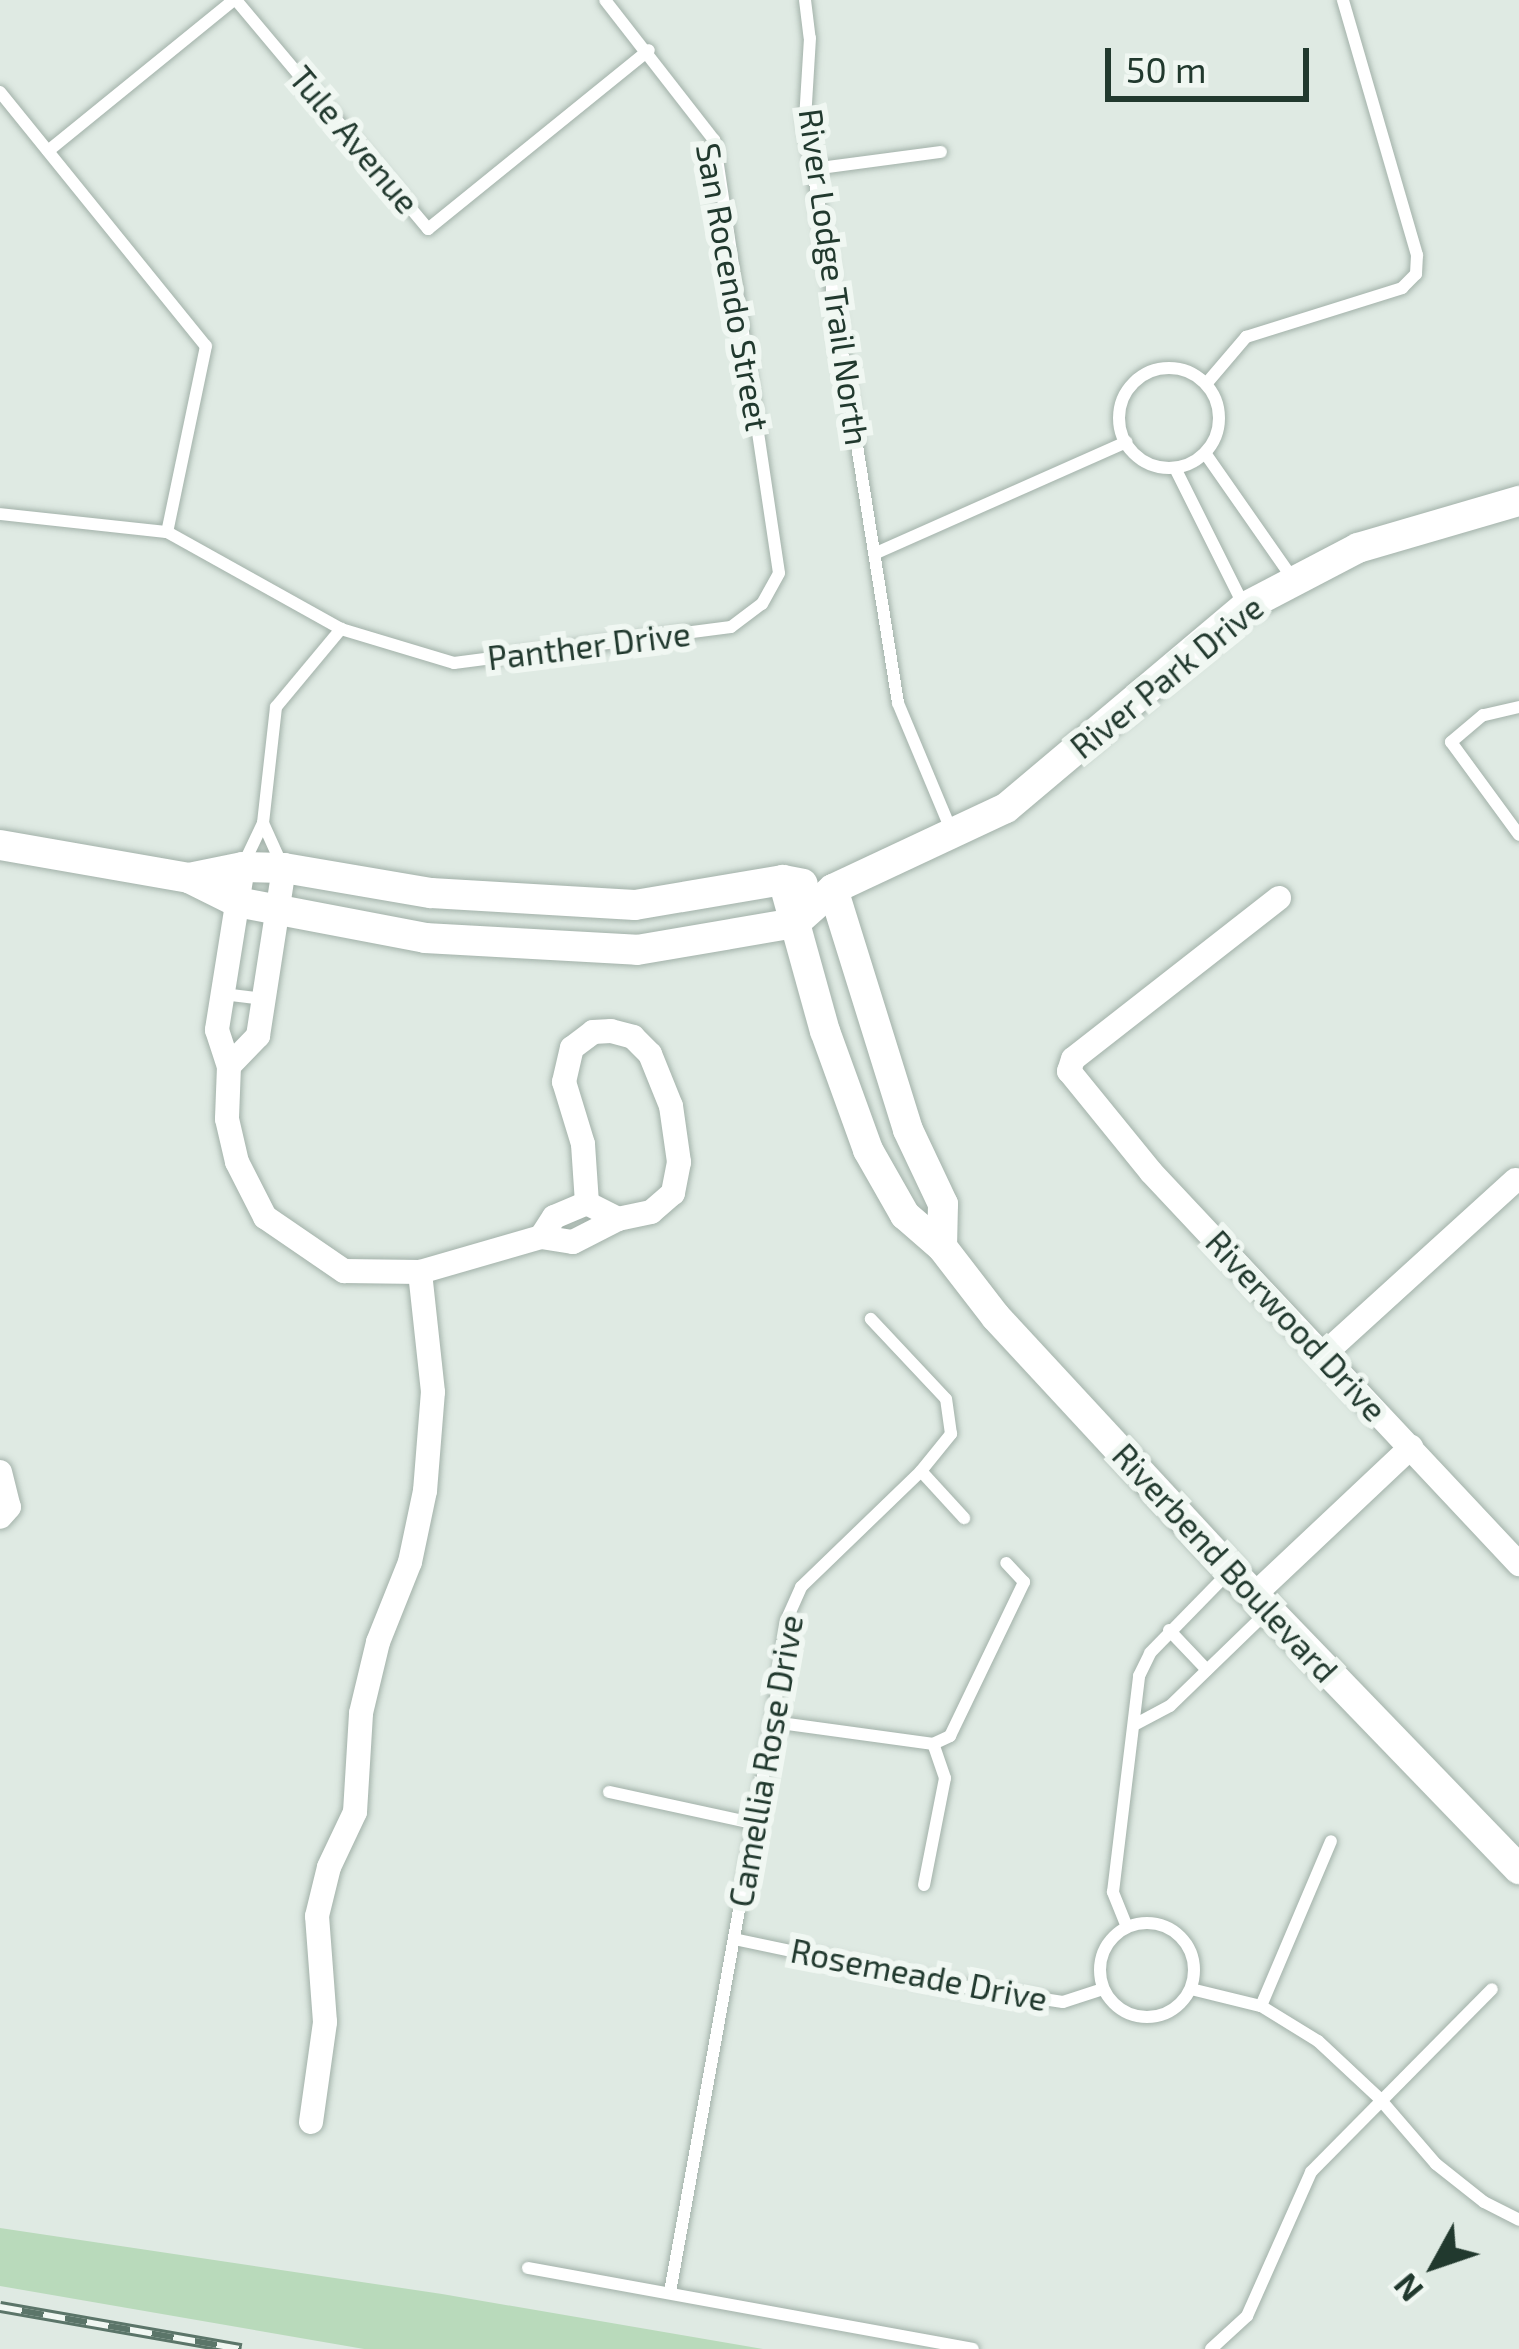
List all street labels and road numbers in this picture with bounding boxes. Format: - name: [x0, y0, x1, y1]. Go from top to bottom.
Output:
- street label: Tule Avenue: [281, 58, 427, 222]
- street label: River Lodge Trail North: [791, 105, 877, 449]
- street label: San Rocendo Street: [688, 140, 778, 434]
- street label: River Park Drive: [1062, 587, 1272, 767]
- street label: Panther Drive: [485, 614, 693, 678]
- street label: Riverwood Drive: [1198, 1223, 1394, 1429]
- street label: Riverbend Boulevard: [1104, 1436, 1346, 1690]
- street label: Camellia Rose Drive: [721, 1612, 811, 1910]
- street label: Rosemeade Drive: [787, 1931, 1051, 2019]

